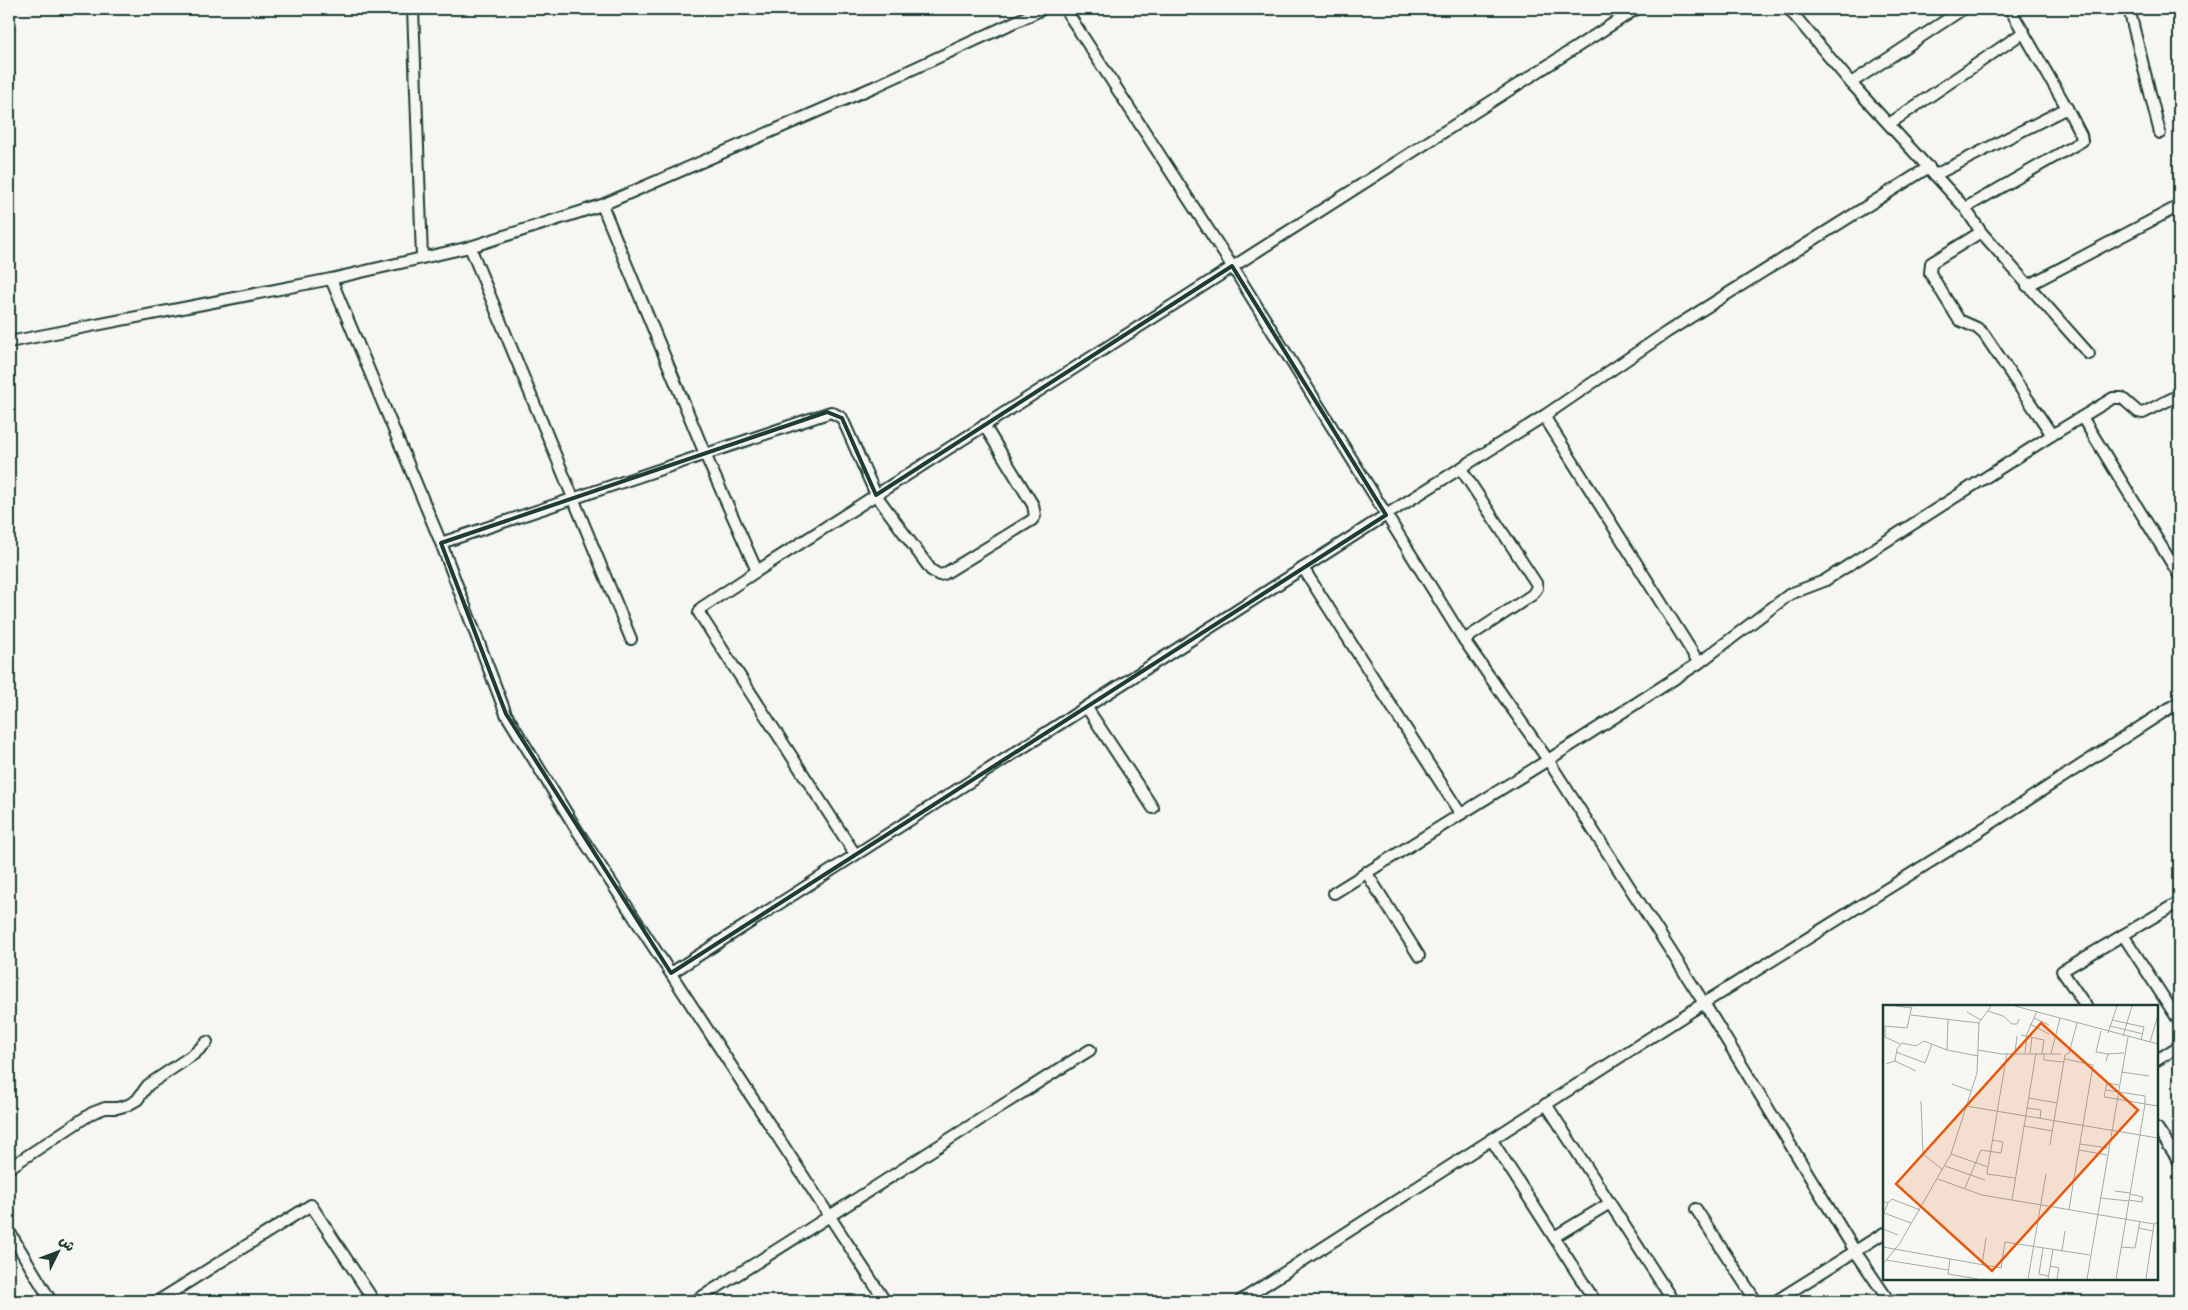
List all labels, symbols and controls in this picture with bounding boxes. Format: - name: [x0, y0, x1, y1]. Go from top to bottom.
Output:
- inset map: [1883, 1005, 2158, 1280]
- north arrow: [32, 1228, 82, 1278]
- text: ش: [56, 1232, 79, 1255]

